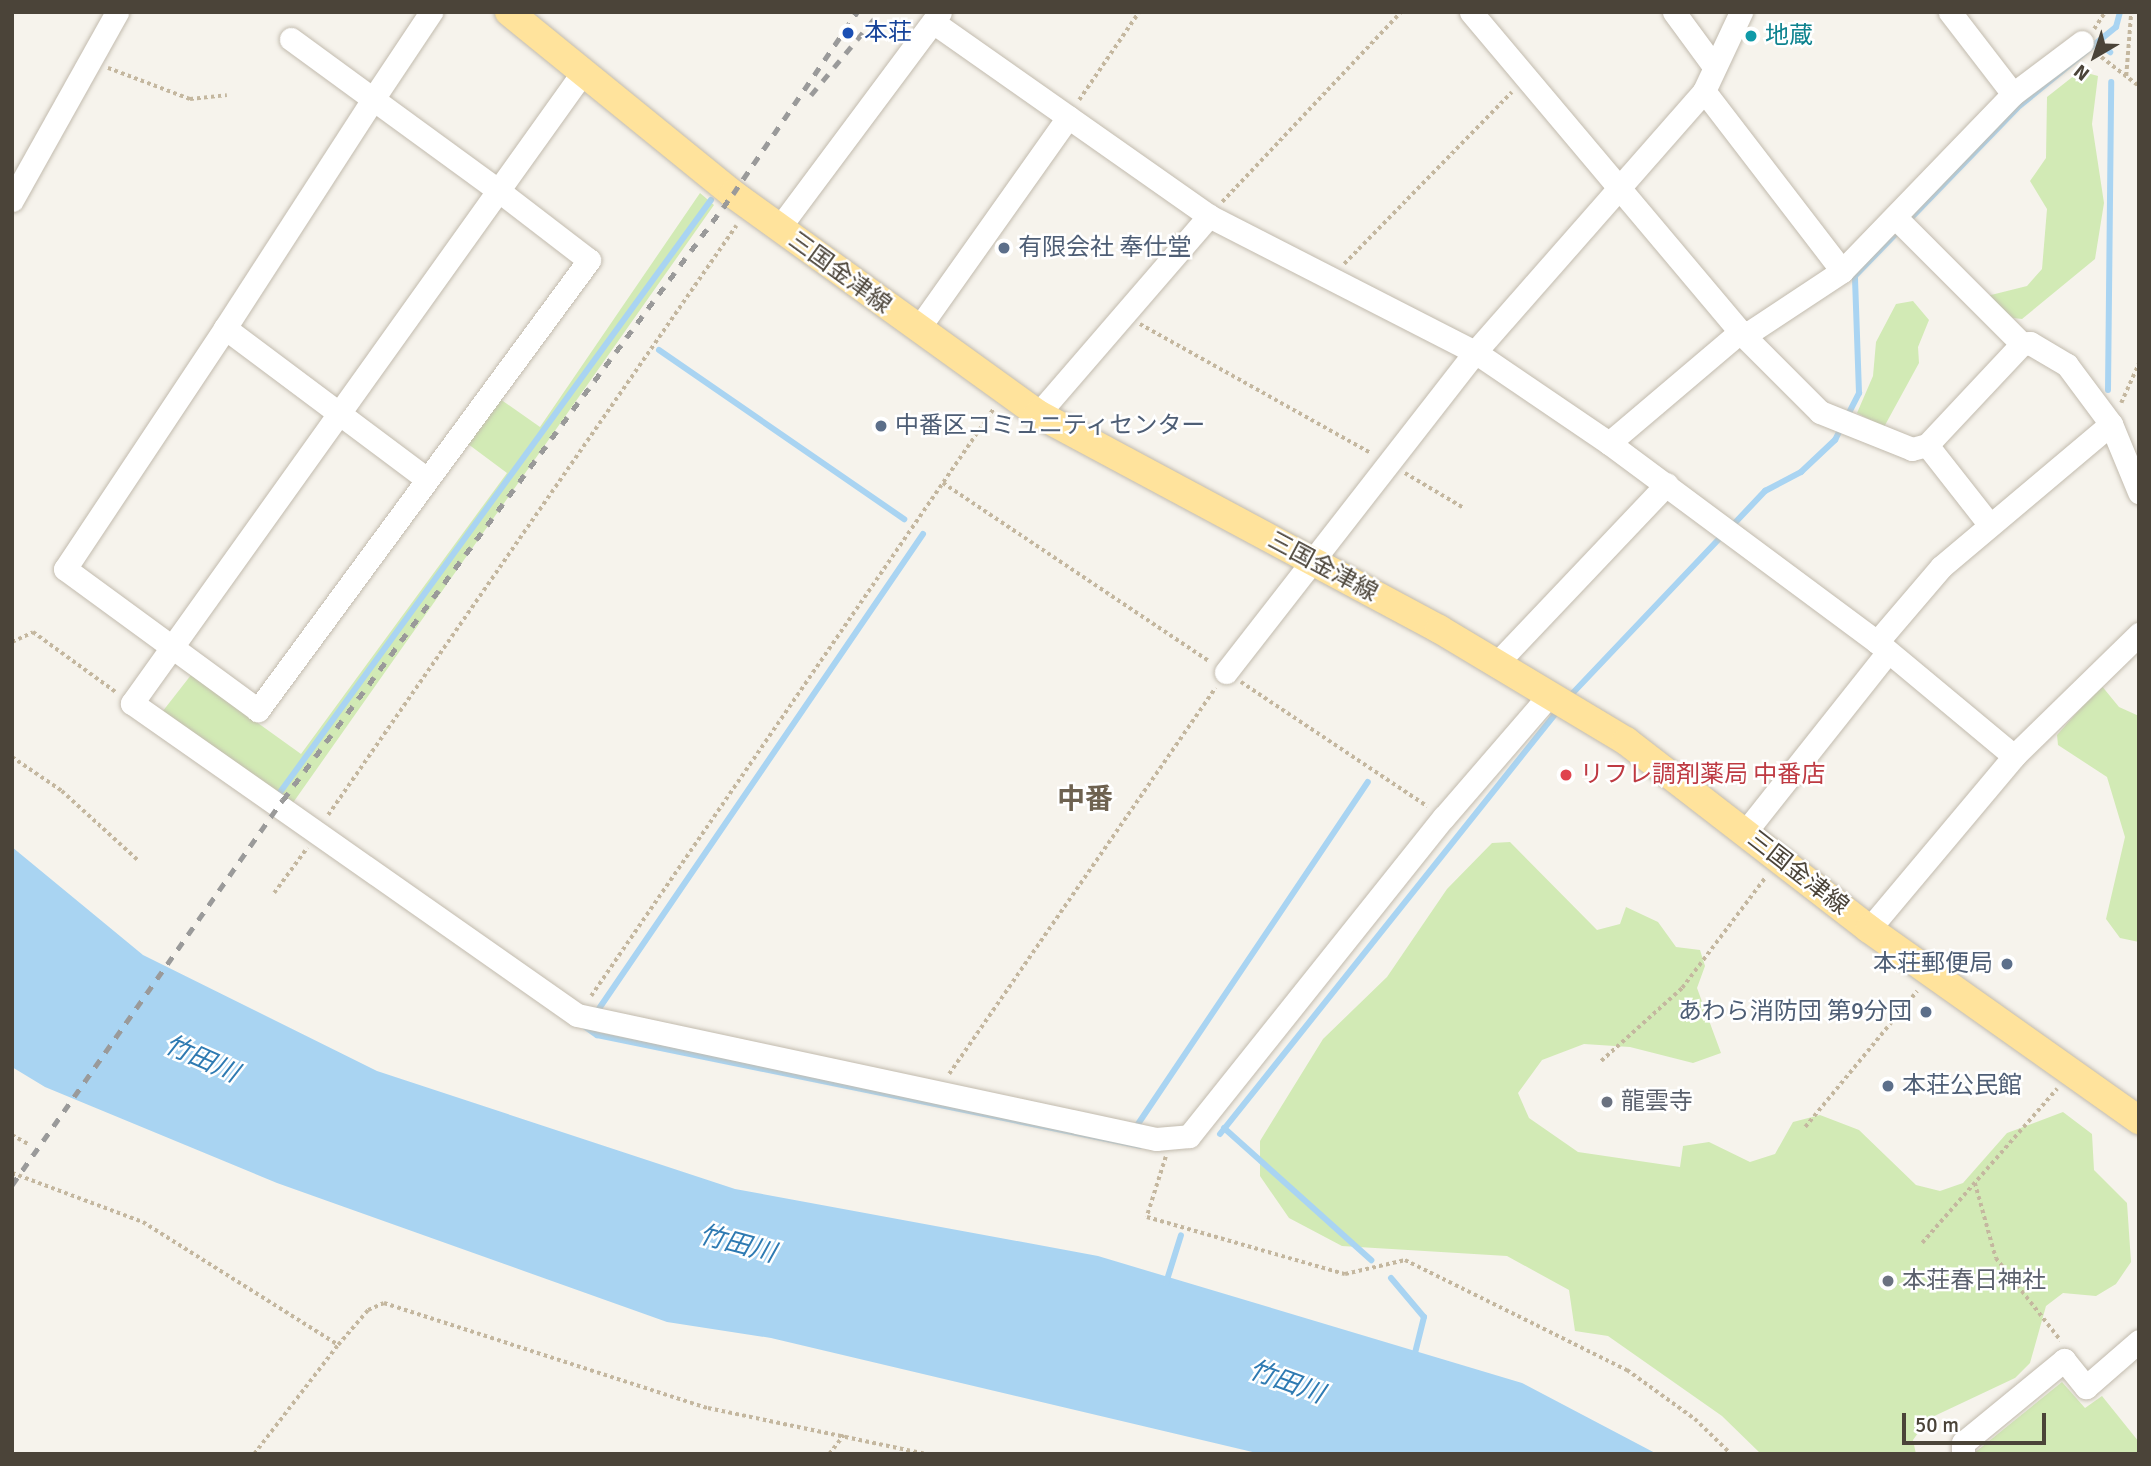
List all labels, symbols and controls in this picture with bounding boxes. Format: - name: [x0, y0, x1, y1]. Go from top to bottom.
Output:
- place label: 本荘: [864, 19, 912, 47]
- north arrow: [2060, 21, 2130, 91]
- place label: 地蔵: [1765, 22, 1813, 50]
- marker: 本荘: [838, 23, 858, 43]
- marker: 地蔵: [1743, 28, 1759, 44]
- text: N: [2069, 59, 2094, 86]
- street label: 三国金津線: [783, 226, 897, 320]
- place label: 有限会社 奉仕堂: [1018, 234, 1191, 262]
- marker: 有限会社 奉仕堂: [996, 240, 1012, 256]
- place label: 中番区コミュニティセンター: [895, 412, 1207, 440]
- marker: 中番区コミュニティセンター: [873, 418, 889, 434]
- street label: 三国金津線: [1263, 526, 1383, 608]
- place label: リフレ調剤薬局 中番店: [1580, 761, 1825, 789]
- marker: リフレ調剤薬局 中番店: [1558, 767, 1574, 783]
- district label: 中番: [1057, 782, 1113, 816]
- street label: 三国金津線: [1742, 825, 1854, 921]
- place label: 本荘郵便局: [1873, 950, 1993, 978]
- marker: 本荘郵便局: [1999, 956, 2015, 972]
- place label: あわら消防団 第9分団: [1678, 998, 1912, 1026]
- marker: あわら消防団 第9分団: [1918, 1004, 1934, 1020]
- water label: 竹田川: [159, 1030, 243, 1090]
- place label: 本荘公民館: [1902, 1072, 2022, 1100]
- marker: 本荘公民館: [1880, 1078, 1896, 1094]
- place label: 龍雲寺: [1621, 1088, 1693, 1116]
- marker: 龍雲寺: [1599, 1094, 1615, 1110]
- water label: 竹田川: [695, 1220, 779, 1270]
- place label: 本荘春日神社: [1902, 1267, 2046, 1295]
- marker: 本荘春日神社: [1880, 1273, 1896, 1289]
- water label: 竹田川: [1244, 1355, 1328, 1411]
- scale bar: [1906, 1400, 2050, 1444]
- text: 50 m: [1915, 1412, 1959, 1438]

